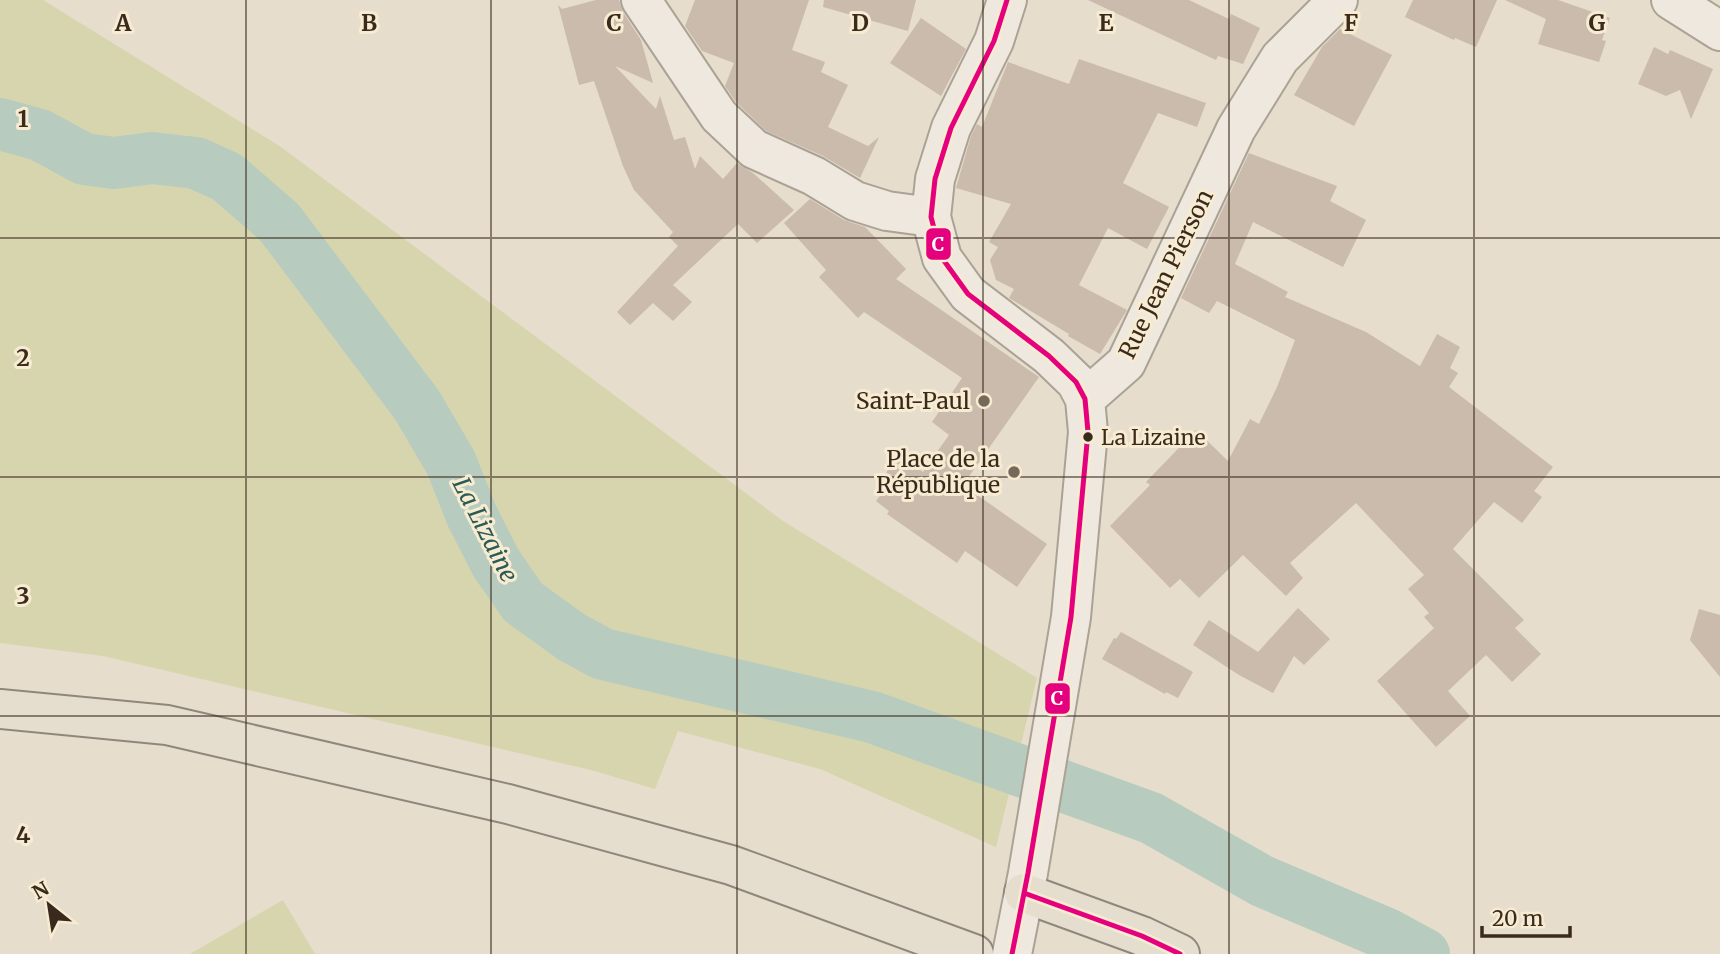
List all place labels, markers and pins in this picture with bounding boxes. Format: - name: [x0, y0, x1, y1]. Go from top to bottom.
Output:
- place label: Saint-Paul: [856, 386, 970, 415]
- marker: Saint-Paul: [976, 393, 992, 409]
- place label: La Lizaine: [1101, 424, 1206, 451]
- marker: La Lizaine: [1081, 430, 1095, 444]
- place label: Place de la République: [876, 444, 1000, 499]
- marker: Place de la République: [1006, 464, 1022, 480]

